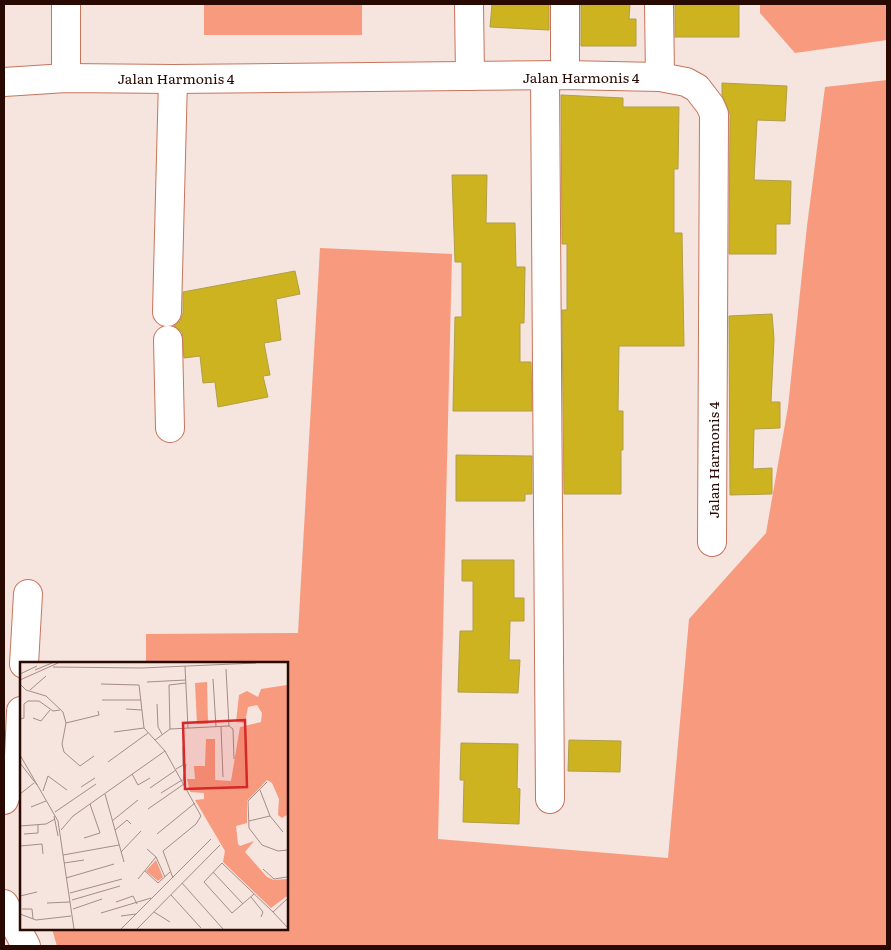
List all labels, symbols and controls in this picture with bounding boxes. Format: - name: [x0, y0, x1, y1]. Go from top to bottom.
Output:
- street label: Jalan Harmonis 4: [522, 67, 640, 87]
- street label: Jalan Harmonis 4: [117, 68, 235, 88]
- street label: Jalan Harmonis 4: [703, 401, 723, 519]
- inset map: [20, 662, 288, 930]

